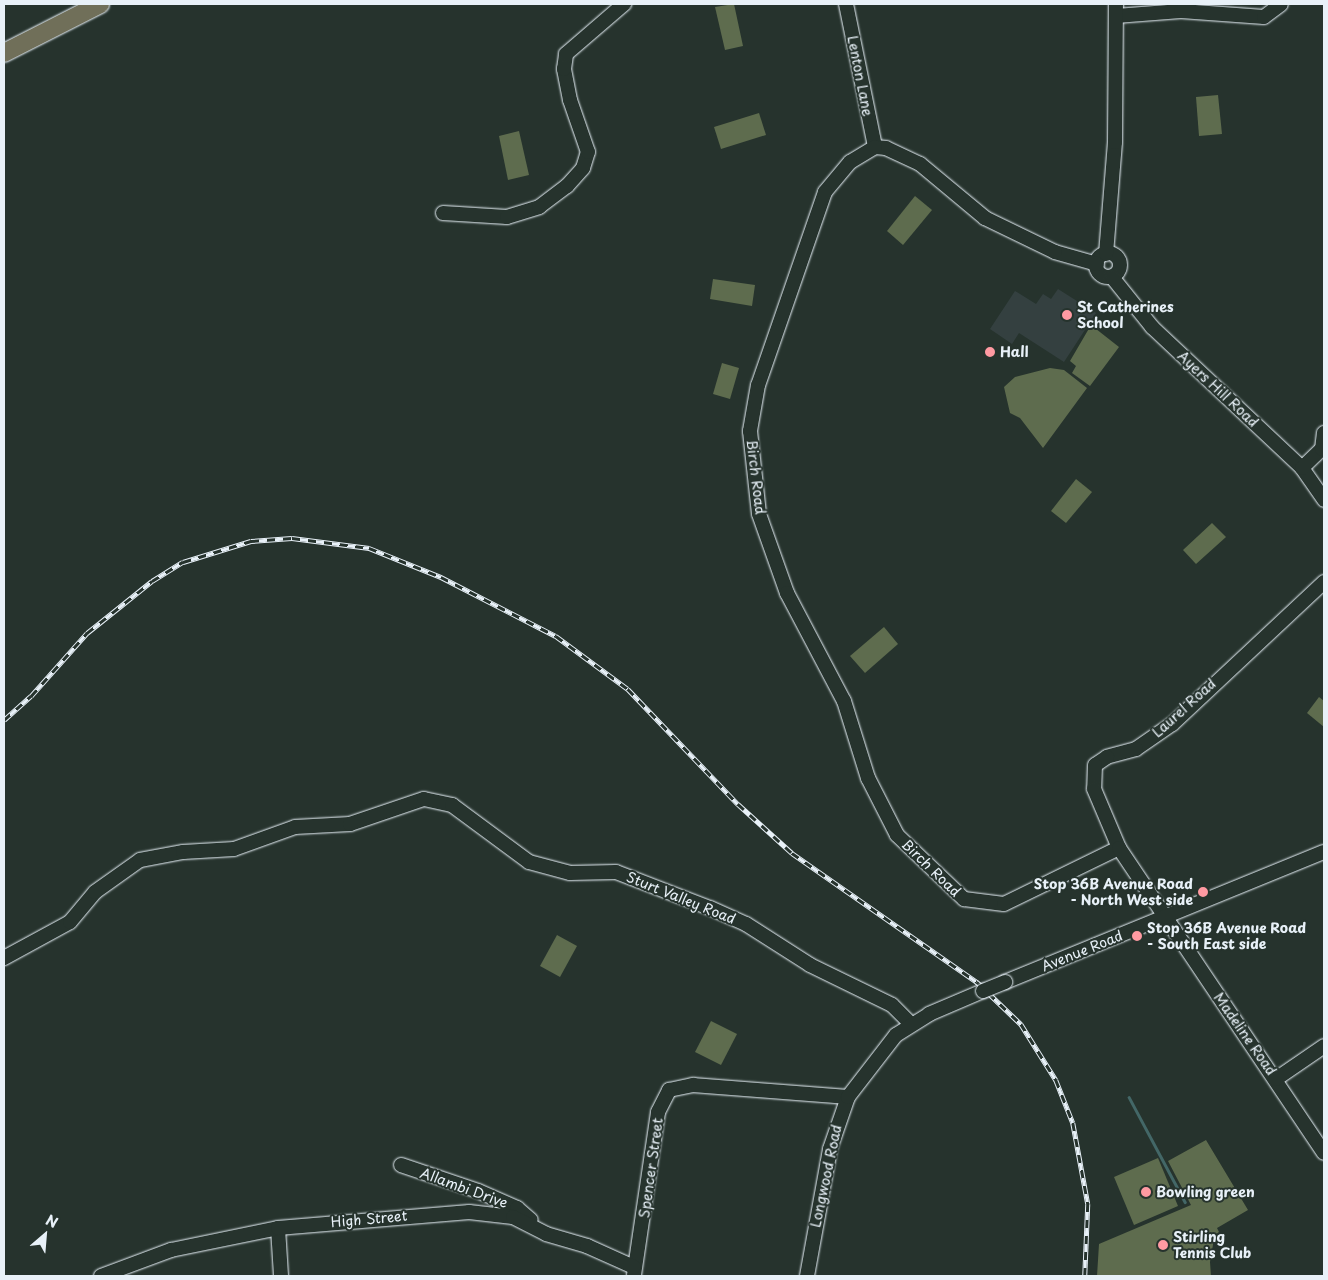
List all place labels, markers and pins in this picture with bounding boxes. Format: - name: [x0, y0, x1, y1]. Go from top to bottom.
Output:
- place label: St Catherines School: [1077, 299, 1173, 332]
- marker: St Catherines School: [1061, 309, 1073, 321]
- place label: Hall: [1000, 344, 1029, 360]
- marker: Hall: [984, 346, 996, 358]
- place label: Stop 36B Avenue Road - North West side: [1033, 876, 1193, 909]
- marker: Stop 36B Avenue Road - North West side: [1197, 886, 1209, 898]
- place label: Stop 36B Avenue Road - South East side: [1147, 920, 1307, 952]
- marker: Stop 36B Avenue Road - South East side: [1131, 930, 1143, 942]
- place label: Bowling green: [1156, 1184, 1255, 1200]
- marker: Bowling green: [1140, 1186, 1152, 1198]
- place label: Stirling Tennis Club: [1173, 1229, 1251, 1262]
- marker: Stirling Tennis Club: [1157, 1239, 1169, 1251]

